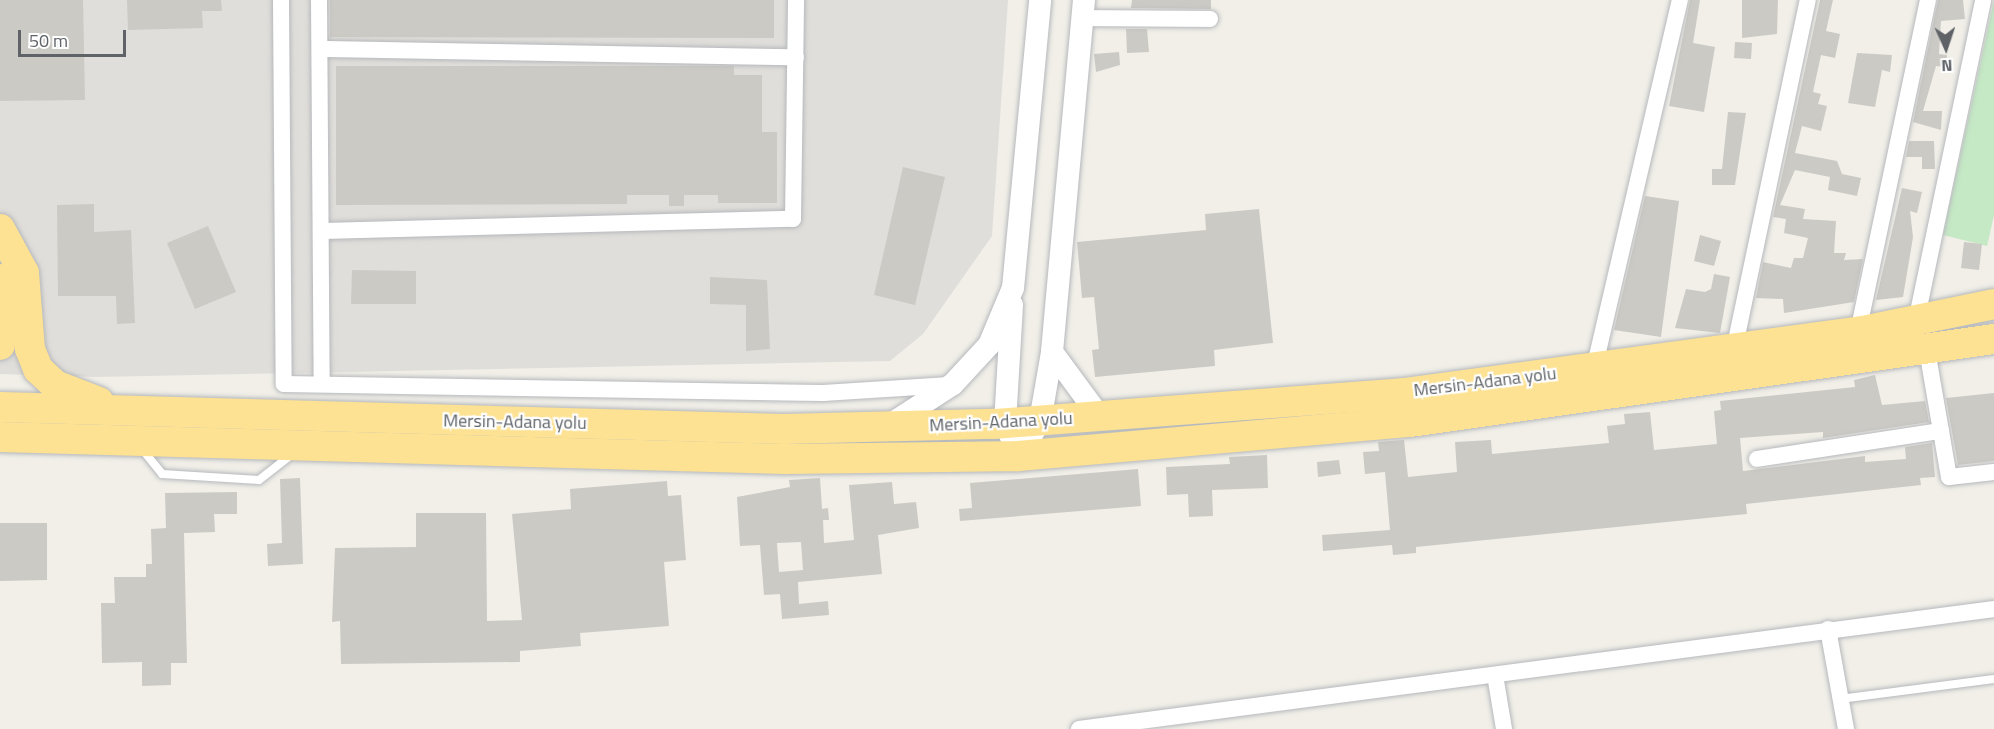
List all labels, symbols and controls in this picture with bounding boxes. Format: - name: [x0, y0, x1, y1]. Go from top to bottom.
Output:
- scale bar: [21, 18, 129, 56]
- north arrow: [1916, 18, 1976, 78]
- text: 50 m: [29, 27, 68, 54]
- text: N: [1941, 54, 1953, 78]
- street label: Mersin-Adana yolu: [1412, 363, 1558, 401]
- street label: Mersin-Adana yolu: [929, 407, 1073, 437]
- street label: Mersin-Adana yolu: [443, 410, 587, 434]

